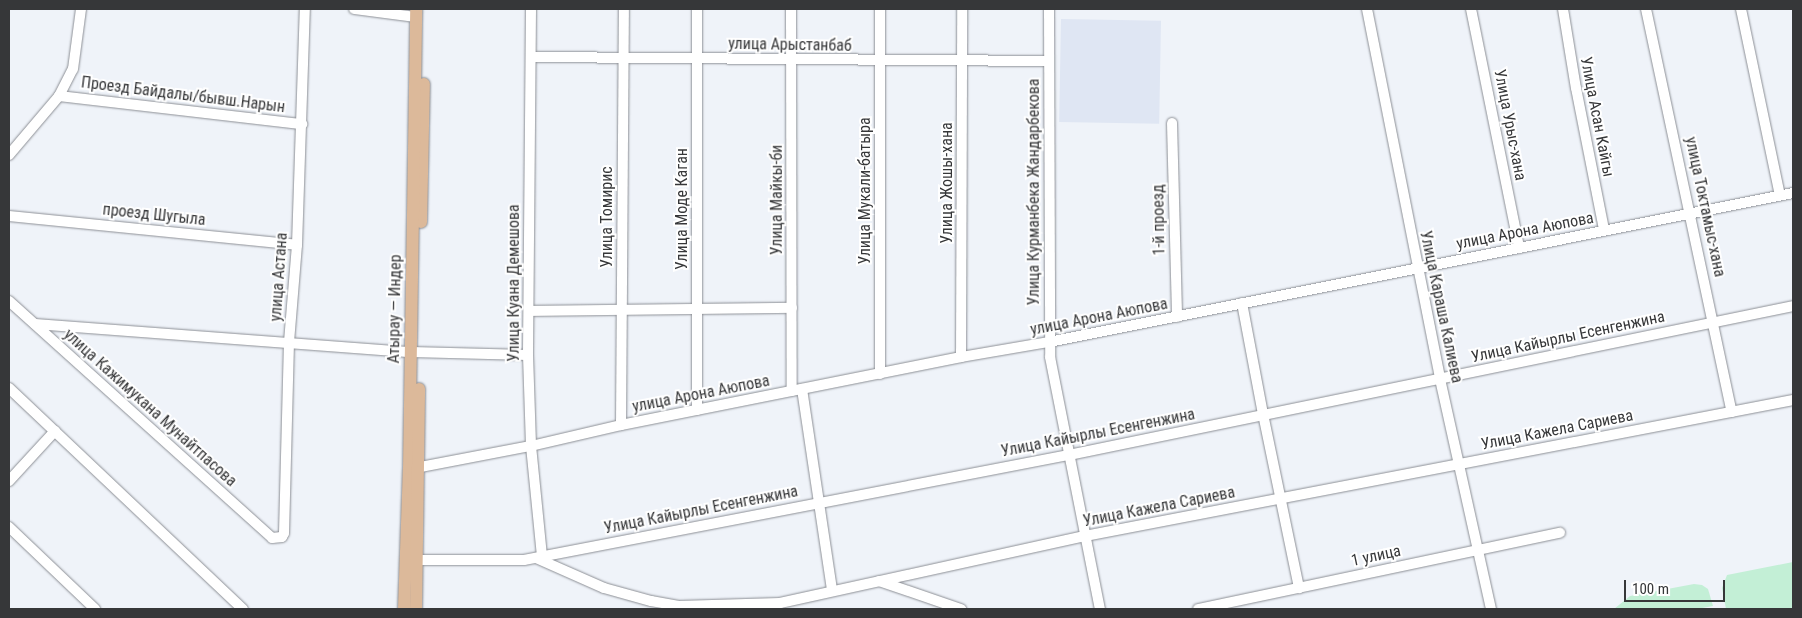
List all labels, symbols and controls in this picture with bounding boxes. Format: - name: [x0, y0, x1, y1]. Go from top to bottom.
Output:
- street label: улица Арыстанбаб: [728, 34, 852, 56]
- street label: Улица Асан Кайгы: [1576, 55, 1618, 179]
- street label: Улица Урыс-хана: [1490, 68, 1530, 182]
- street label: Проезд Байдалы/бывш.Нарын: [80, 73, 286, 117]
- street label: Улица Курманбека Жандарбекова: [1024, 78, 1044, 306]
- street label: Улица Мукали-батыра: [855, 117, 875, 265]
- street label: Улица Жошы-хана: [937, 122, 957, 244]
- street label: улица Токтамыс-хана: [1681, 135, 1729, 279]
- street label: Улица Майкы-би: [767, 145, 787, 255]
- street label: Улица Моде Каган: [672, 148, 692, 270]
- street label: Улица Томирис: [597, 166, 617, 268]
- street label: 1-й проезд: [1149, 184, 1169, 256]
- street label: проезд Шугыла: [102, 200, 206, 230]
- street label: Улица Куана Демешова: [504, 204, 524, 362]
- street label: улица Арона Аюпова: [1455, 208, 1595, 254]
- street label: Улица Караша Калиева: [1415, 229, 1467, 385]
- street label: улица Астана: [266, 232, 292, 322]
- street label: Атырау — Индер: [384, 254, 406, 364]
- street label: улица Арона Аюпова: [1029, 294, 1169, 340]
- street label: Улица Кайырлы Есенгенжина: [1470, 307, 1666, 367]
- street label: улица Кажимукана Мунайтпасова: [60, 325, 240, 491]
- street label: улица Арона Аюпова: [631, 371, 771, 417]
- street label: Улица Кайырлы Есенгенжина: [999, 405, 1197, 461]
- street label: Улица Кажела Сариева: [1479, 406, 1635, 454]
- street label: Улица Кайырлы Есенгенжина: [602, 482, 800, 538]
- street label: Улица Кажела Сариева: [1081, 483, 1237, 531]
- street label: 1 улица: [1349, 541, 1403, 571]
- scale bar: [1627, 570, 1728, 602]
- text: 100 m: [1632, 580, 1669, 598]

